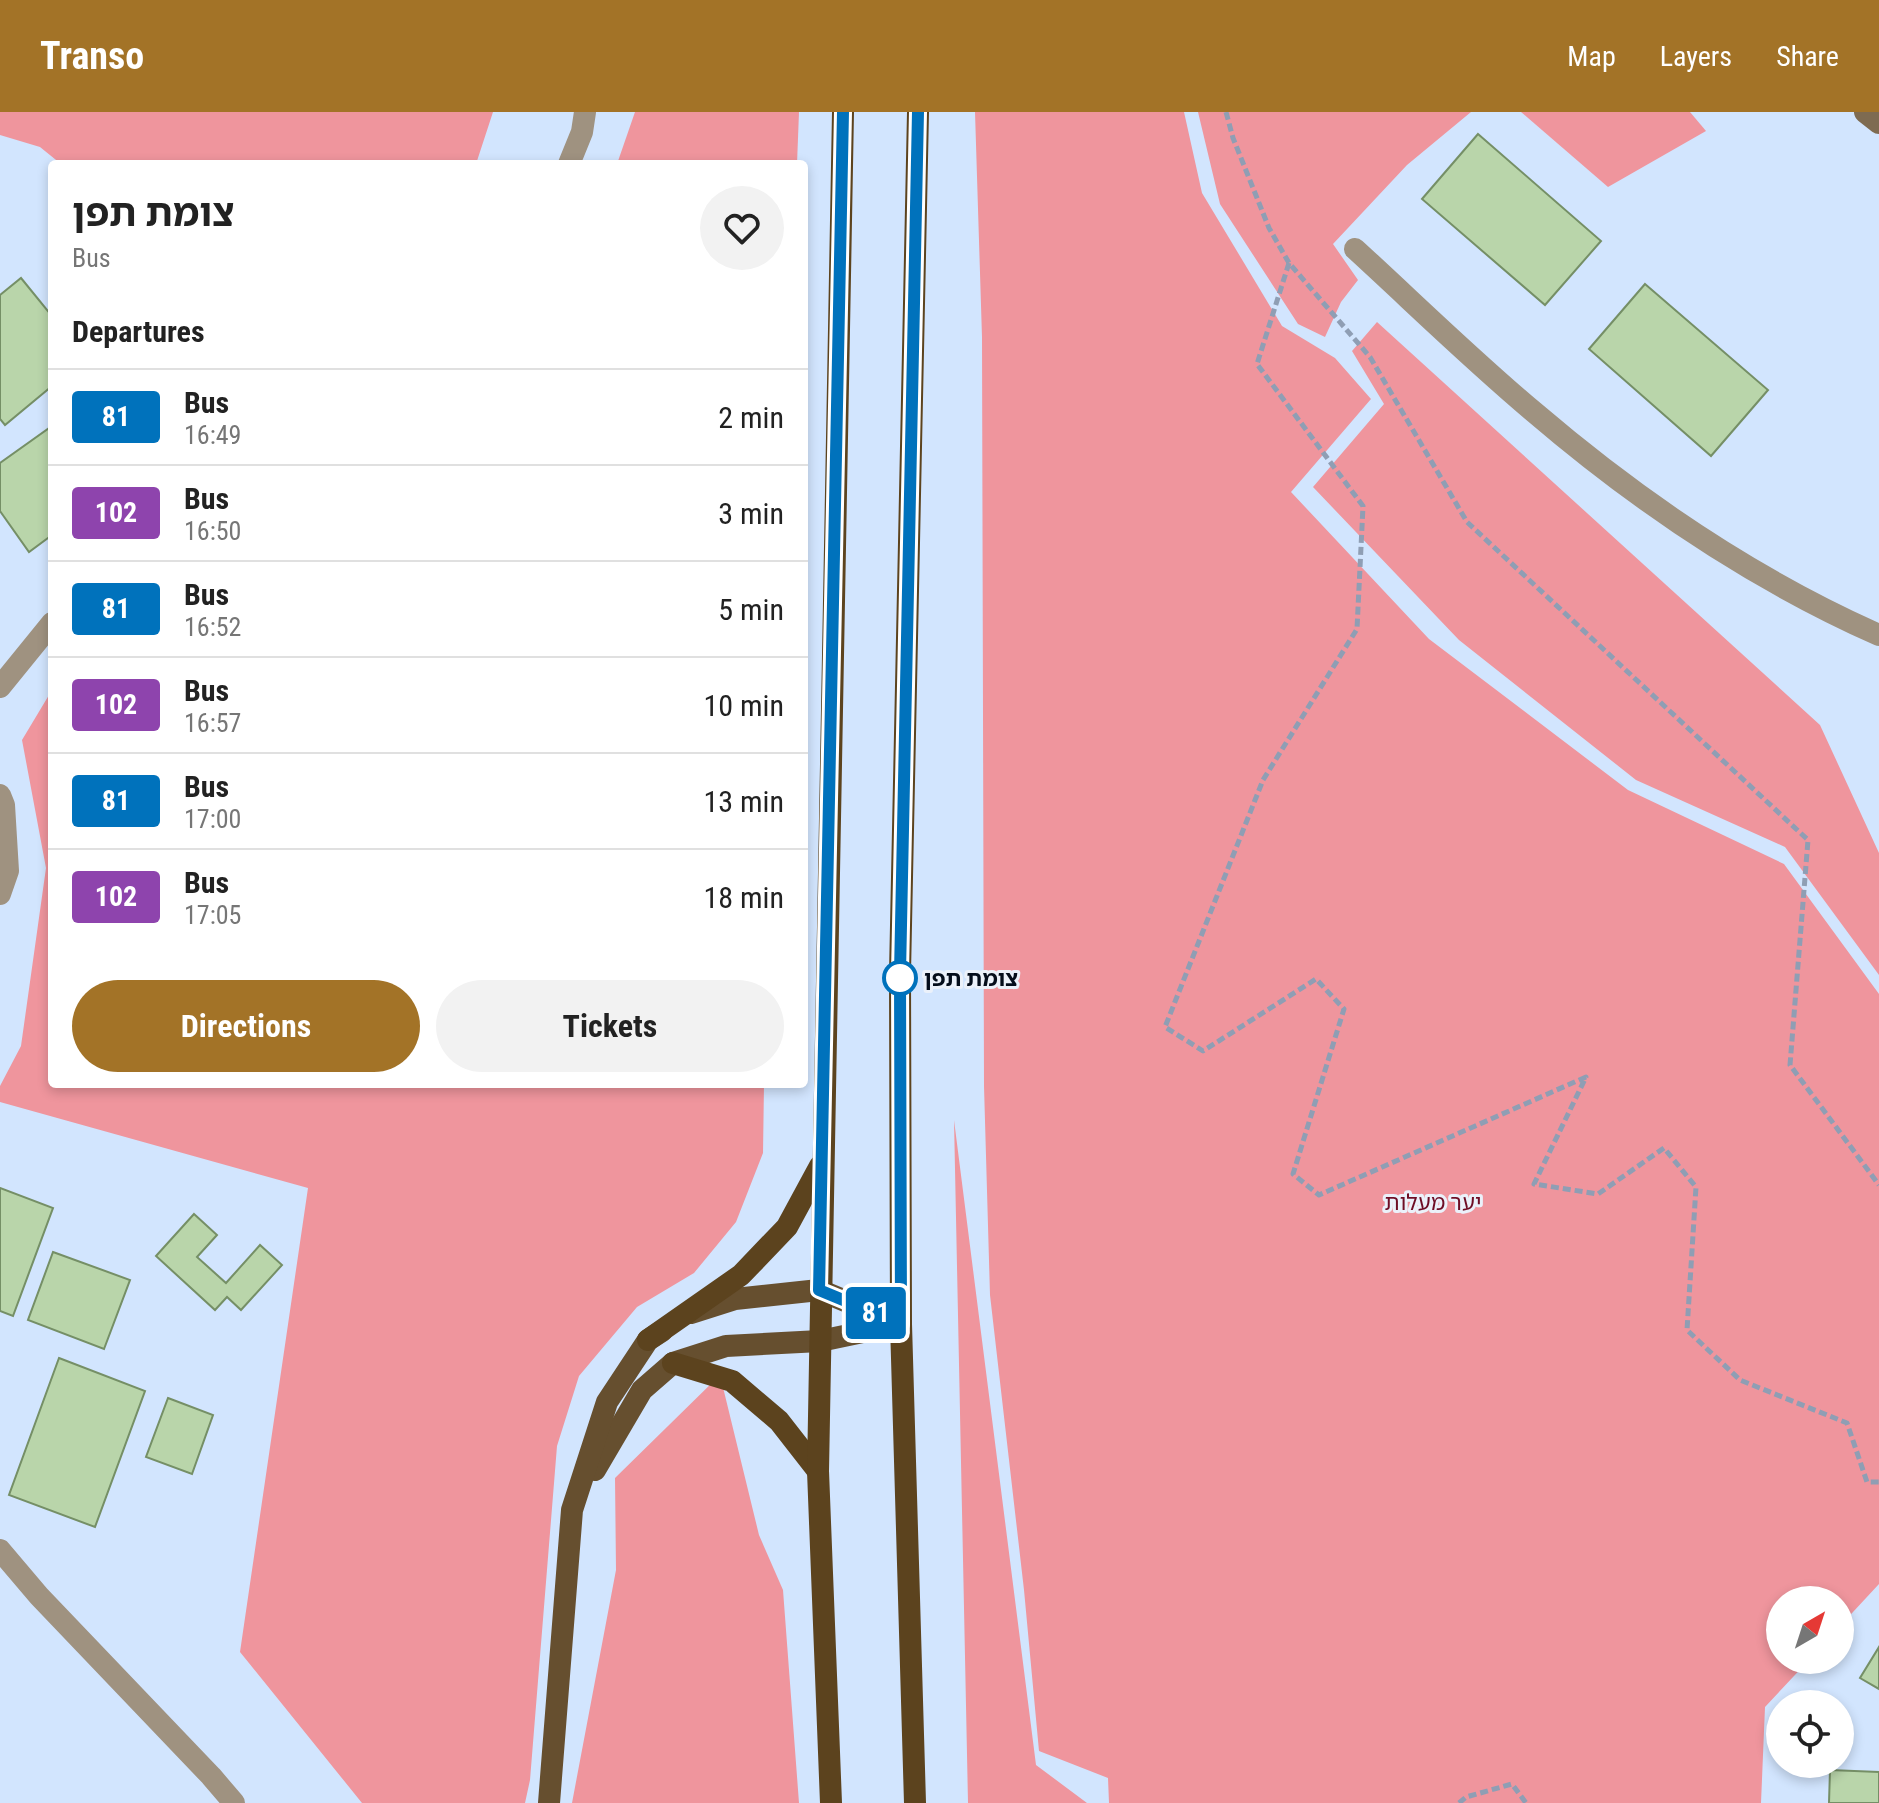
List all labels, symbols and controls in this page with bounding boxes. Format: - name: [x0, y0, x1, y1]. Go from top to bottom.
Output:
- text: Transo: [40, 34, 144, 78]
- text: Map: [1567, 40, 1616, 73]
- text: Layers: [1660, 40, 1732, 73]
- text: Share: [1776, 40, 1839, 73]
- button: heart: [700, 186, 784, 270]
- text: צומת תפן: [72, 191, 235, 235]
- text: Bus: [72, 243, 111, 273]
- text: Departures: [72, 314, 205, 349]
- text: Bus: [184, 385, 229, 420]
- text: 81: [102, 400, 130, 433]
- text: 2 min: [718, 400, 784, 435]
- text: 16:49: [184, 420, 241, 450]
- text: Bus: [184, 481, 229, 516]
- text: 102: [95, 496, 137, 529]
- text: 3 min: [718, 496, 784, 531]
- text: 16:50: [184, 516, 241, 546]
- text: Bus: [184, 577, 229, 612]
- text: 81: [102, 592, 130, 625]
- text: 5 min: [718, 592, 784, 627]
- text: 16:52: [184, 612, 241, 642]
- text: Bus: [184, 673, 229, 708]
- text: 102: [95, 688, 137, 721]
- text: 10 min: [703, 688, 784, 723]
- text: 16:57: [184, 708, 241, 738]
- text: Bus: [184, 769, 229, 804]
- text: 81: [102, 784, 130, 817]
- text: 13 min: [703, 784, 784, 819]
- text: 17:00: [184, 804, 241, 834]
- text: Bus: [184, 865, 229, 900]
- text: 102: [95, 880, 137, 913]
- text: 18 min: [703, 880, 784, 915]
- text: 17:05: [184, 900, 241, 930]
- marker: צומת תפן: [883, 961, 917, 995]
- place label: צומת תפן: [924, 966, 1018, 991]
- button: Directions: [72, 980, 420, 1072]
- button: Tickets: [436, 980, 784, 1072]
- park label: יער מעלות: [1385, 1190, 1481, 1215]
- line badge: 81: [840, 1287, 912, 1339]
- text: 81: [862, 1296, 890, 1329]
- north arrow: [1766, 1586, 1854, 1674]
- map controls: [1766, 1586, 1854, 1778]
- button: locate: [1766, 1690, 1854, 1778]

